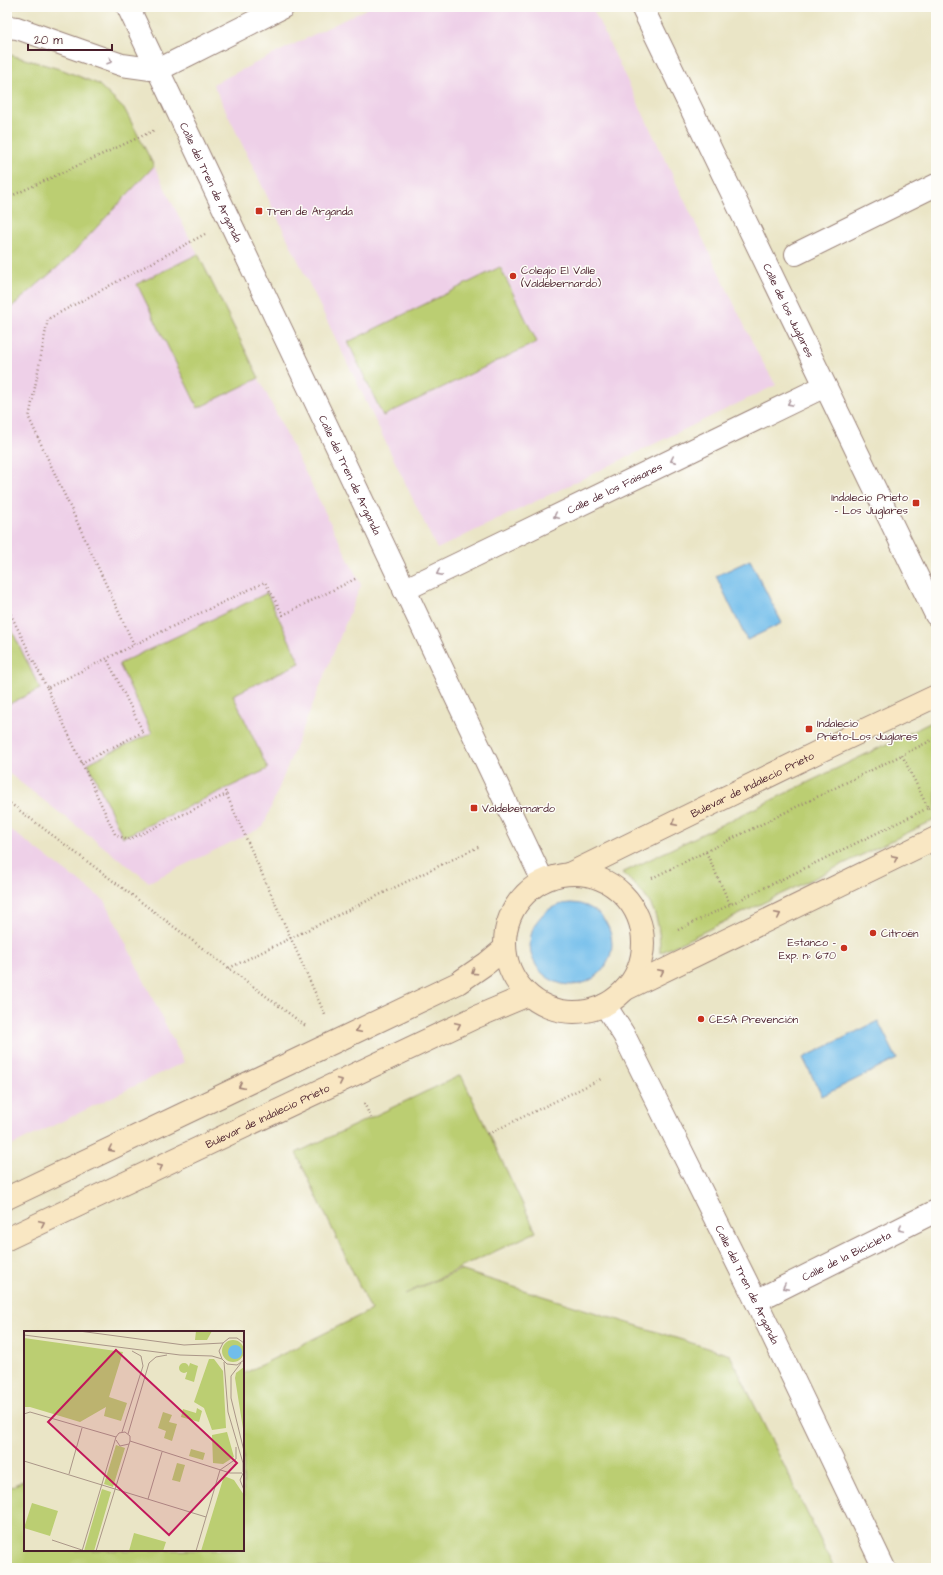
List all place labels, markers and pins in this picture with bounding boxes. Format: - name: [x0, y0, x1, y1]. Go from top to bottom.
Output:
- place label: Tren de Arganda: [267, 204, 353, 220]
- marker: Tren de Arganda: [254, 206, 264, 216]
- place label: Colegio El Valle (Valdebernardo): [521, 263, 601, 291]
- marker: Colegio El Valle (Valdebernardo): [508, 271, 518, 281]
- place label: Indalecio Prieto - Los Juglares: [831, 490, 909, 519]
- marker: Indalecio Prieto - Los Juglares: [911, 498, 921, 508]
- place label: Indalecio Prieto-Los Juglares: [817, 716, 918, 745]
- marker: Indalecio Prieto-Los Juglares: [804, 724, 814, 734]
- place label: Valdebernardo: [482, 801, 556, 816]
- marker: Valdebernardo: [469, 803, 479, 813]
- place label: Citroën: [881, 926, 919, 941]
- marker: Citroën: [868, 928, 878, 938]
- place label: Estanco - Exp. nº 670: [779, 935, 837, 963]
- marker: Estanco - Exp. nº 670: [839, 943, 849, 953]
- place label: CESA Prevención: [709, 1012, 799, 1027]
- marker: CESA Prevención: [696, 1014, 706, 1024]

